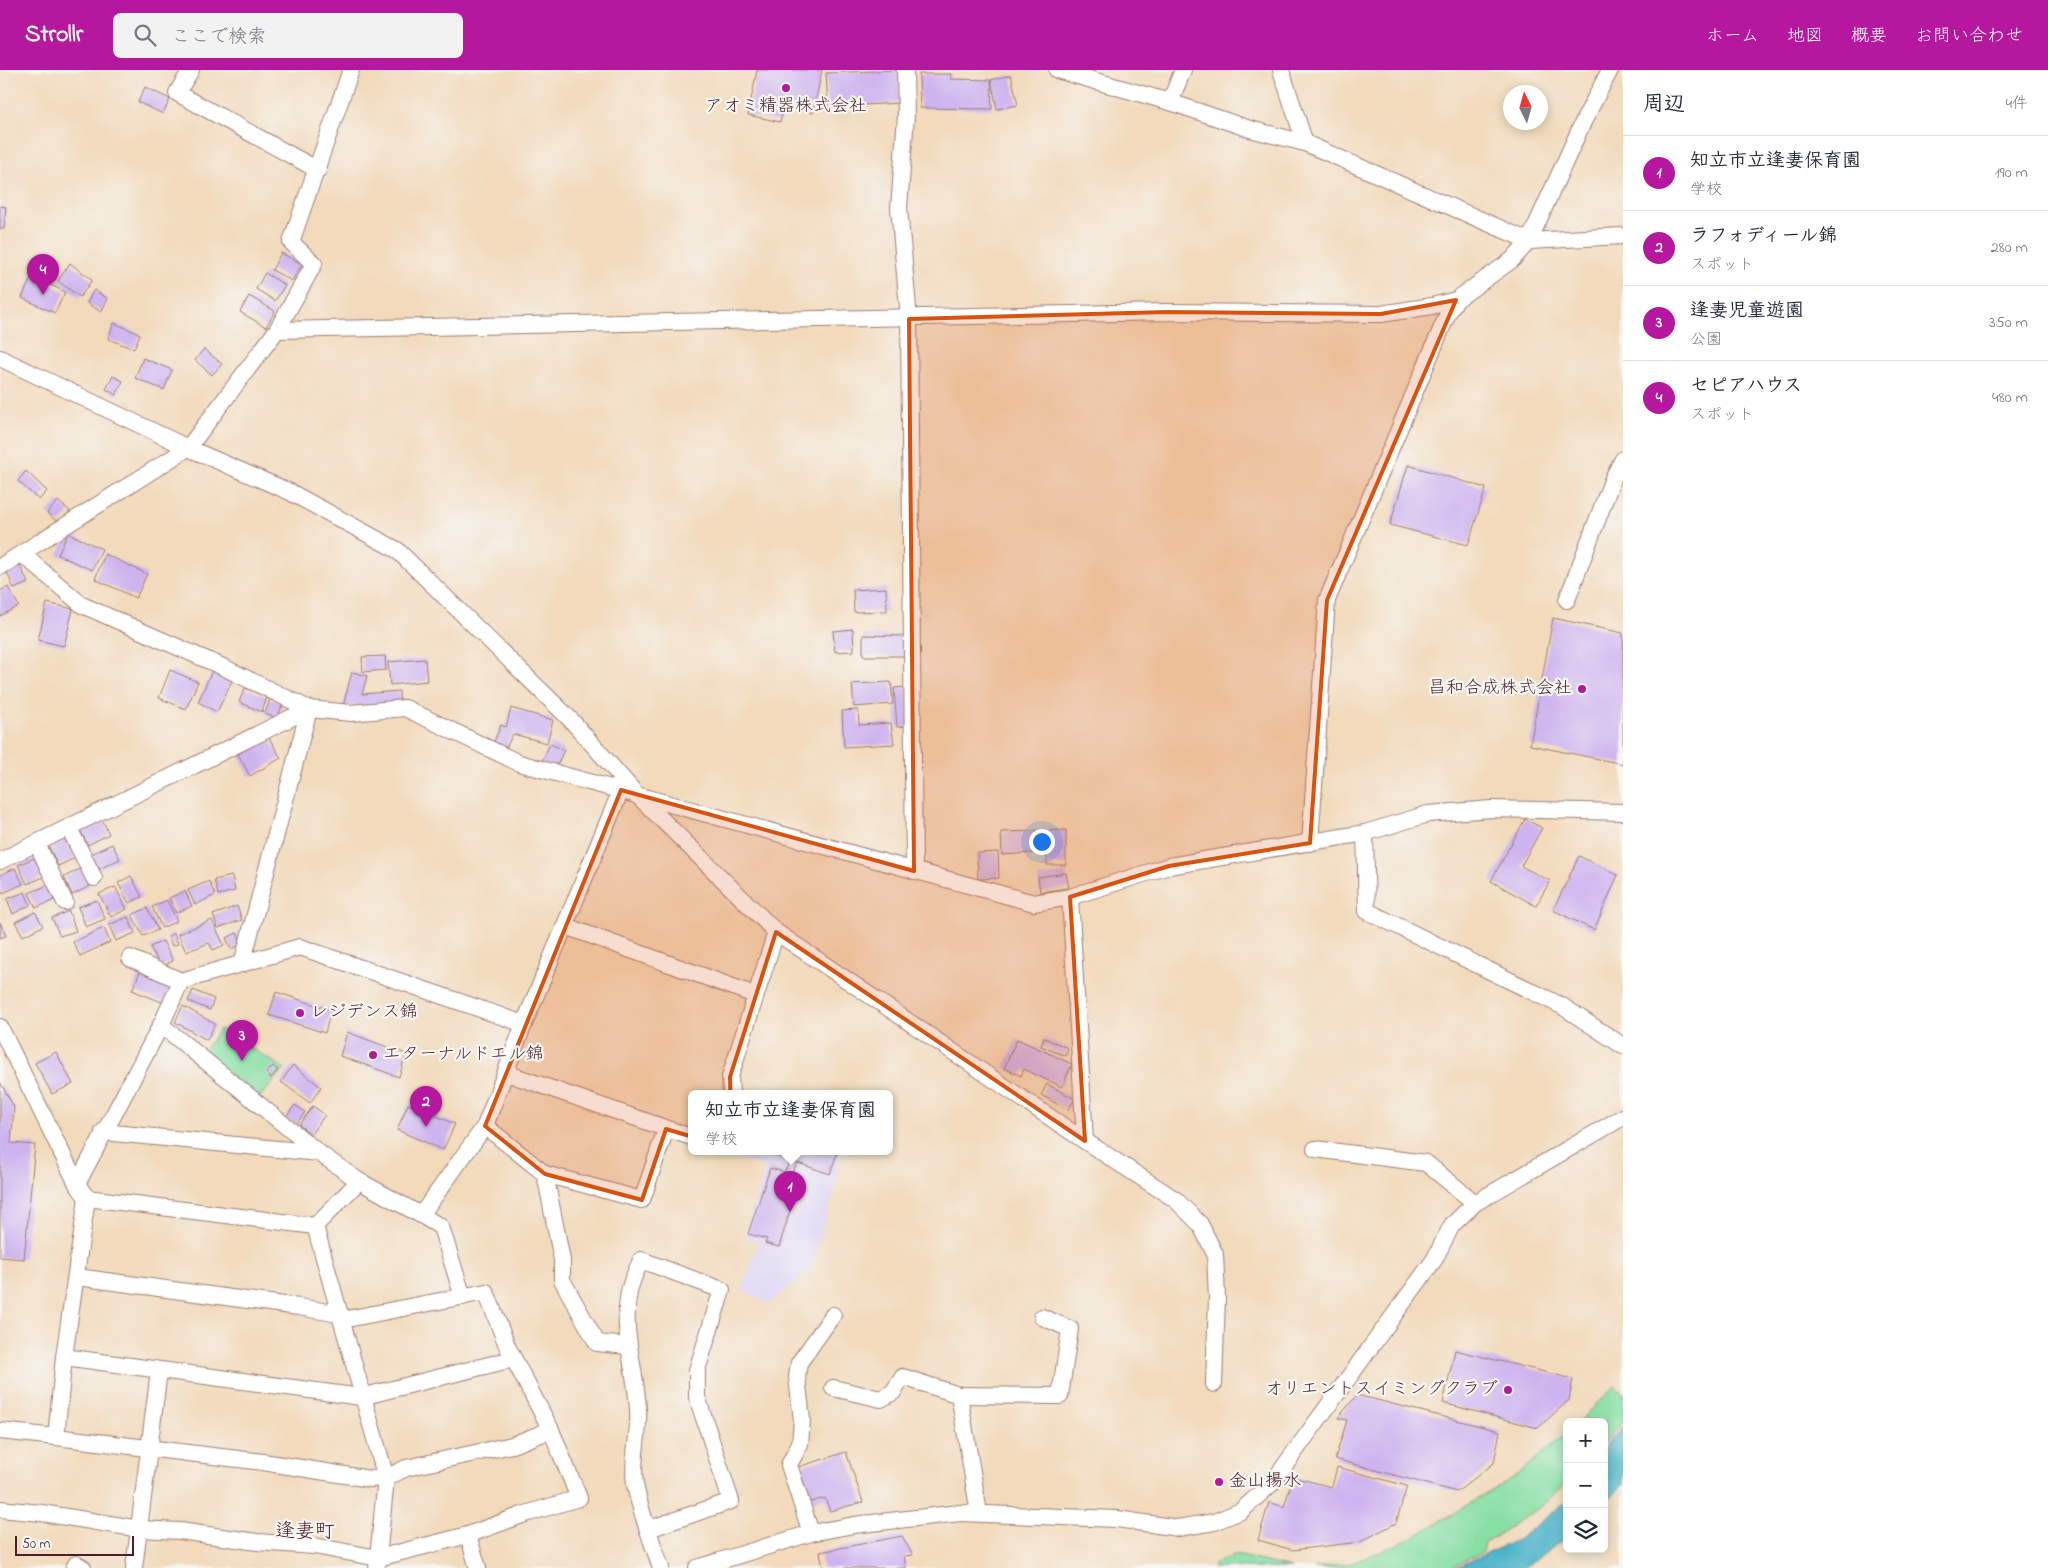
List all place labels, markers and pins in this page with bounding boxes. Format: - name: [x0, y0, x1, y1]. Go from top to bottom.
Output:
- marker: アオミ精器株式会社: [780, 82, 792, 94]
- place label: アオミ精器株式会社: [705, 94, 867, 120]
- pin: 4: [27, 254, 59, 295]
- place label: 昌和合成株式会社: [1428, 676, 1572, 702]
- marker: 昌和合成株式会社: [1576, 683, 1588, 695]
- place label: レジデンス錦: [310, 1000, 418, 1026]
- marker: レジデンス錦: [294, 1007, 306, 1019]
- pin: 3: [226, 1020, 258, 1061]
- place label: エターナルドエル錦: [383, 1042, 544, 1068]
- marker: エターナルドエル錦: [367, 1049, 379, 1061]
- pin: 2: [410, 1086, 442, 1127]
- pin: 1: [774, 1171, 806, 1212]
- place label: オリエントスイミングクラブ: [1265, 1377, 1498, 1403]
- marker: オリエントスイミングクラブ: [1502, 1384, 1514, 1396]
- place label: 金山揚水: [1229, 1469, 1301, 1495]
- marker: 金山揚水: [1213, 1476, 1225, 1488]

